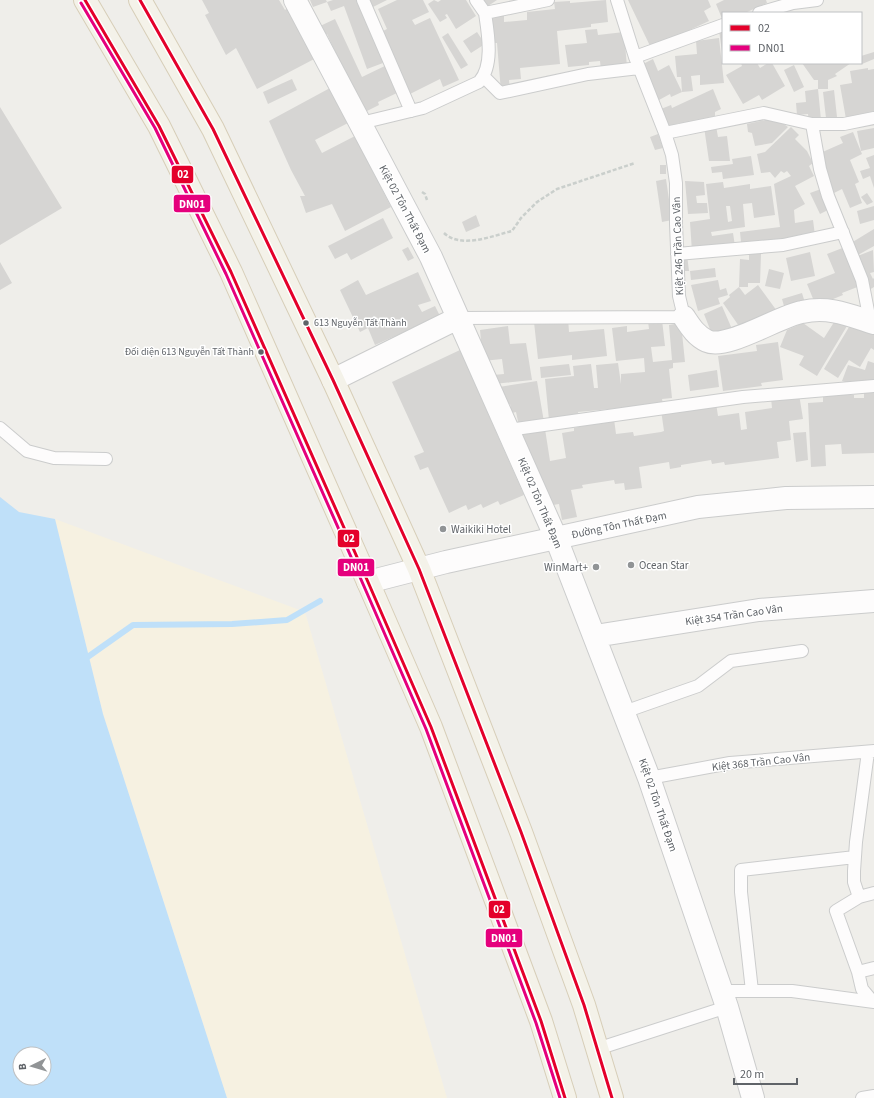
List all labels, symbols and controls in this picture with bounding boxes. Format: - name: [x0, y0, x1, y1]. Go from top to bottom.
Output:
- legend: [722, 12, 862, 64]
- text: 02: [758, 20, 770, 37]
- text: DN01: [758, 40, 785, 57]
- street label: Kiệt 02 Tôn Thất Đạm: [375, 162, 435, 256]
- line badge: 02: [171, 165, 194, 184]
- text: 02: [177, 167, 189, 182]
- line badge: DN01: [173, 194, 211, 213]
- street label: Kiệt 246 Trần Cao Vân: [669, 196, 687, 296]
- text: DN01: [179, 197, 205, 212]
- place label: 613 Nguyễn Tất Thành: [314, 316, 407, 330]
- marker: 613 Nguyễn Tất Thành: [301, 318, 311, 328]
- place label: Đối diện 613 Nguyễn Tất Thành: [125, 345, 254, 359]
- marker: Đối diện 613 Nguyễn Tất Thành: [256, 347, 266, 357]
- street label: Kiệt 02 Tôn Thất Đạm: [514, 455, 566, 551]
- street label: Đường Tôn Thất Đạm: [570, 508, 668, 542]
- place label: Waikiki Hotel: [451, 522, 511, 537]
- marker: Waikiki Hotel: [438, 524, 448, 534]
- line badge: 02: [337, 529, 360, 548]
- text: 02: [343, 531, 355, 546]
- line badge: DN01: [337, 558, 375, 577]
- place label: Ocean Star: [639, 558, 689, 573]
- text: DN01: [343, 560, 369, 575]
- place label: WinMart+: [544, 560, 589, 575]
- marker: Ocean Star: [626, 560, 636, 570]
- marker: WinMart+: [591, 562, 601, 572]
- street label: Kiệt 354 Trần Cao Vân: [684, 601, 784, 629]
- street label: Kiệt 368 Trần Cao Vân: [711, 749, 811, 775]
- street label: Kiệt 02 Tôn Thất Đạm: [635, 756, 681, 854]
- line badge: 02: [488, 900, 511, 919]
- text: 02: [493, 902, 505, 917]
- line badge: DN01: [485, 928, 523, 948]
- text: DN01: [491, 931, 517, 946]
- north arrow: [12, 1046, 52, 1086]
- scale bar: [734, 1060, 797, 1086]
- text: B: [15, 1063, 30, 1071]
- text: 20 m: [740, 1066, 764, 1083]

